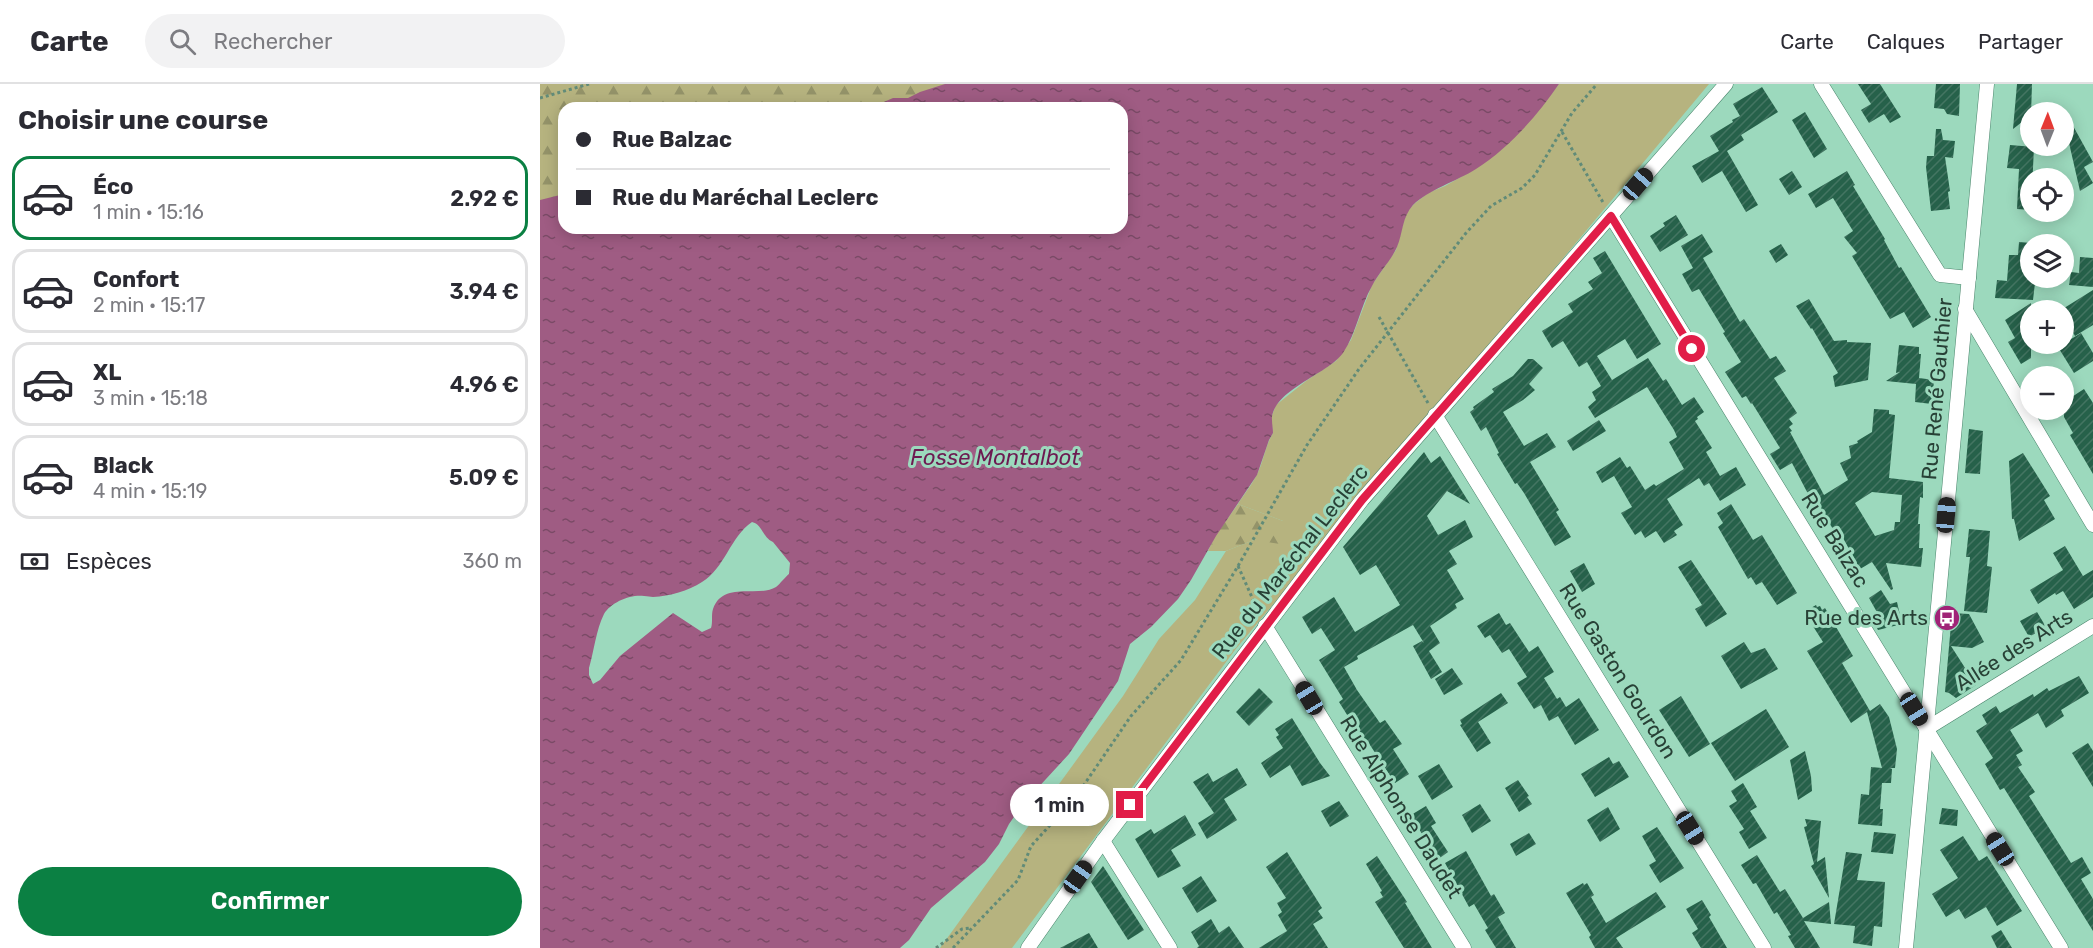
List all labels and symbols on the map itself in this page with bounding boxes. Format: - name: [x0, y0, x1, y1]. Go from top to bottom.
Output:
- north arrow: [2020, 102, 2074, 156]
- car: [1619, 165, 1657, 203]
- street label: Rue René Gauthier: [1916, 297, 1957, 481]
- route start: [1678, 335, 1705, 362]
- water label: Fosse Montalbot: [910, 444, 1080, 471]
- street label: Rue du Maréchal Leclerc: [1206, 460, 1373, 663]
- street label: Rue Balzac: [1796, 487, 1875, 592]
- car: [1935, 496, 1957, 534]
- street label: Rue Gaston Gourdon: [1554, 578, 1683, 763]
- bus stop icon: Rue des Arts: [1932, 603, 1962, 633]
- street label: Allée des Arts: [1951, 604, 2077, 696]
- place label: Rue des Arts: [1804, 605, 1928, 630]
- car: [1292, 678, 1326, 718]
- car: [1897, 689, 1931, 729]
- street label: Rue Alphonse Daudet: [1335, 711, 1468, 903]
- callout: 1 min: [1010, 784, 1109, 826]
- route end: [1116, 791, 1143, 818]
- car: [1673, 808, 1707, 848]
- car: [1983, 829, 2017, 869]
- car: [1060, 857, 1096, 897]

